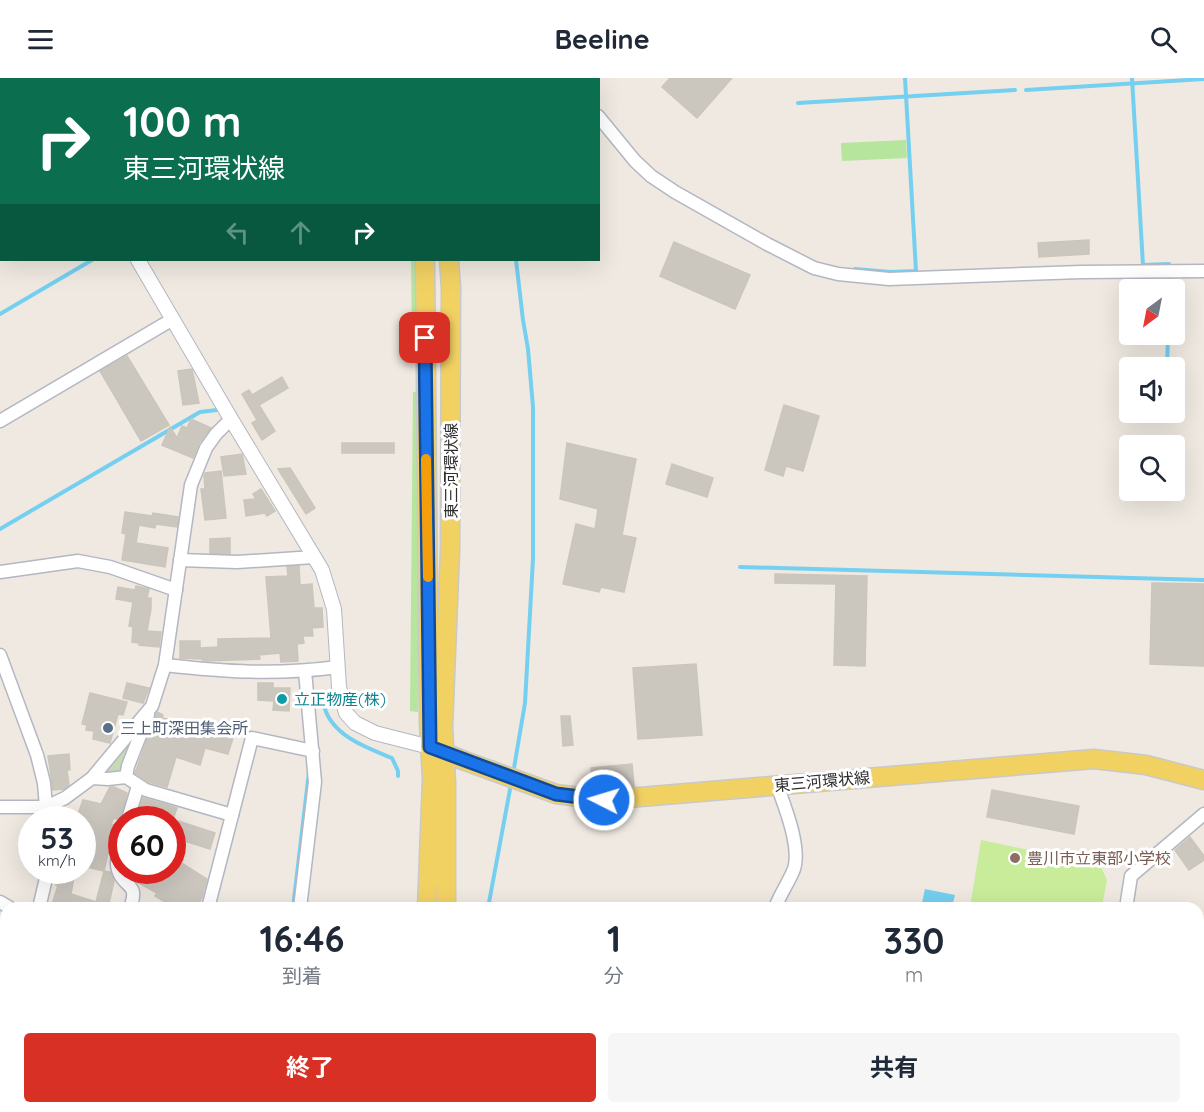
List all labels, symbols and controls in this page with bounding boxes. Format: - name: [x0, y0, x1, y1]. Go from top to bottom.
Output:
- text: Beeline: [554, 22, 650, 56]
- icon: menu: [24, 23, 57, 56]
- icon: search: [1147, 23, 1180, 56]
- text: 100 m: [123, 95, 241, 148]
- icon: right: [24, 102, 102, 180]
- text: 東三河環状線: [123, 151, 285, 185]
- icon: left: [221, 216, 254, 249]
- icon: ahead: [284, 216, 317, 249]
- icon: right: [347, 216, 380, 249]
- north arrow: [1119, 279, 1185, 345]
- map controls: [1119, 279, 1185, 501]
- pin: [399, 312, 450, 363]
- icon: arrive: [408, 321, 441, 354]
- button: sound: [1119, 357, 1185, 423]
- street label: 東三河環状線: [441, 423, 461, 519]
- button: search: [1119, 435, 1185, 501]
- place label: 立正物産(株): [294, 689, 386, 709]
- marker: 立正物産(株): [275, 692, 289, 706]
- place label: 三上町深田集会所: [120, 718, 248, 738]
- marker: 三上町深田集会所: [101, 721, 115, 735]
- street label: 東三河環状線: [773, 767, 871, 795]
- position arrow: [572, 768, 636, 832]
- speed limit sign: 60: [108, 806, 186, 884]
- text: 53: [40, 819, 74, 857]
- place label: 豊川市立東部小学校: [1027, 848, 1171, 868]
- text: km/h: [38, 851, 76, 870]
- marker: 豊川市立東部小学校: [1008, 851, 1022, 865]
- text: 16:46: [260, 916, 344, 961]
- text: 1: [607, 916, 621, 961]
- text: 330: [884, 918, 944, 963]
- text: m: [905, 962, 923, 987]
- text: 到着: [282, 963, 322, 988]
- text: 分: [604, 963, 624, 988]
- button: 終了: [24, 1033, 596, 1102]
- button: 共有: [608, 1033, 1180, 1102]

